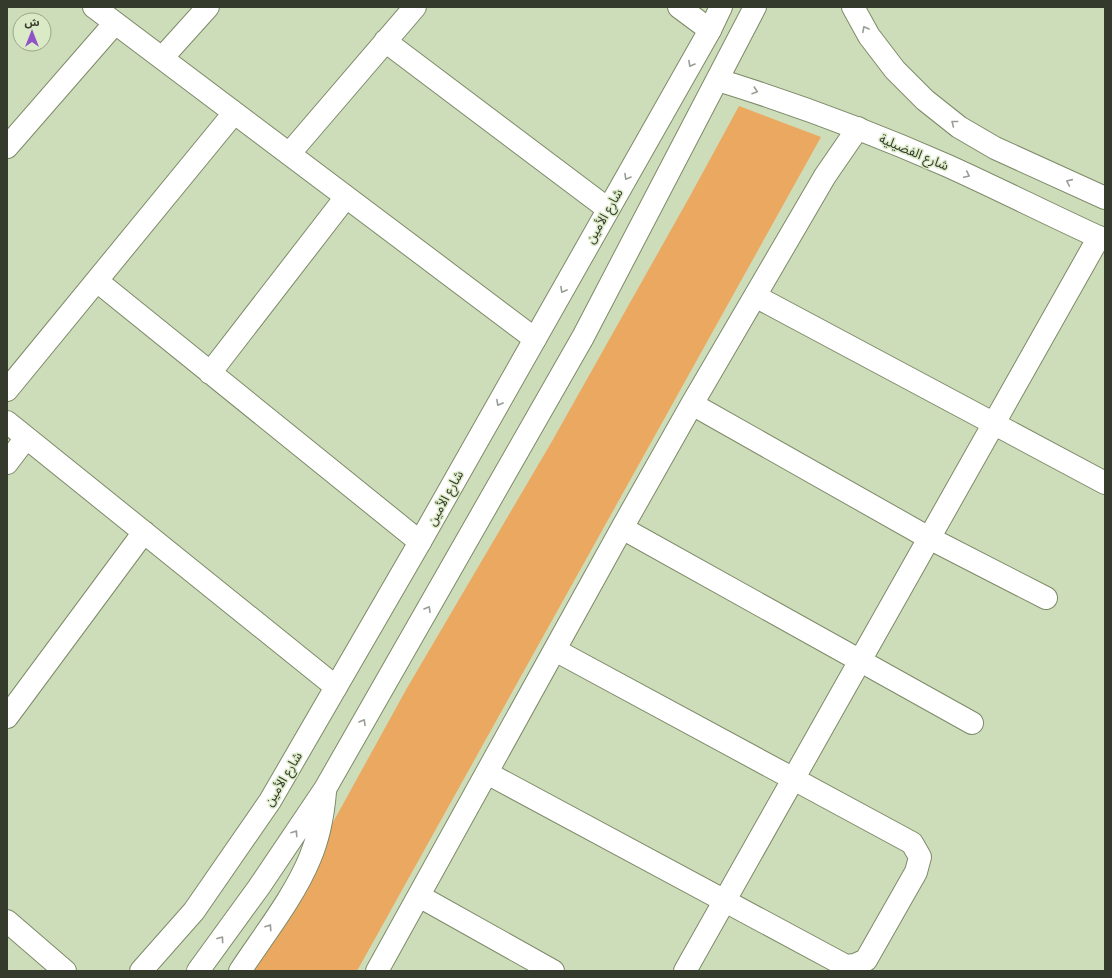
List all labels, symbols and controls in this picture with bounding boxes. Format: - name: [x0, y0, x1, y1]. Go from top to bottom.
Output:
- north arrow: [12, 12, 52, 52]
- text: ش: [24, 16, 40, 29]
- one-way arrow: [862, 26, 869, 33]
- one-way arrow: [688, 59, 695, 67]
- one-way arrow: [751, 86, 758, 95]
- one-way arrow: [951, 121, 958, 128]
- street label: شارع الفضيلية: [876, 131, 951, 176]
- one-way arrow: [962, 170, 970, 178]
- one-way arrow: [624, 172, 631, 180]
- one-way arrow: [1066, 179, 1074, 187]
- street label: شارع الأمين: [582, 186, 628, 247]
- one-way arrow: [560, 286, 567, 293]
- one-way arrow: [496, 399, 503, 406]
- street label: شارع الأمين: [424, 468, 469, 530]
- one-way arrow: [423, 606, 430, 613]
- one-way arrow: [359, 719, 366, 726]
- street label: شارع الأمين: [261, 749, 308, 810]
- one-way arrow: [291, 830, 298, 837]
- one-way arrow: [264, 924, 272, 931]
- one-way arrow: [216, 937, 223, 944]

